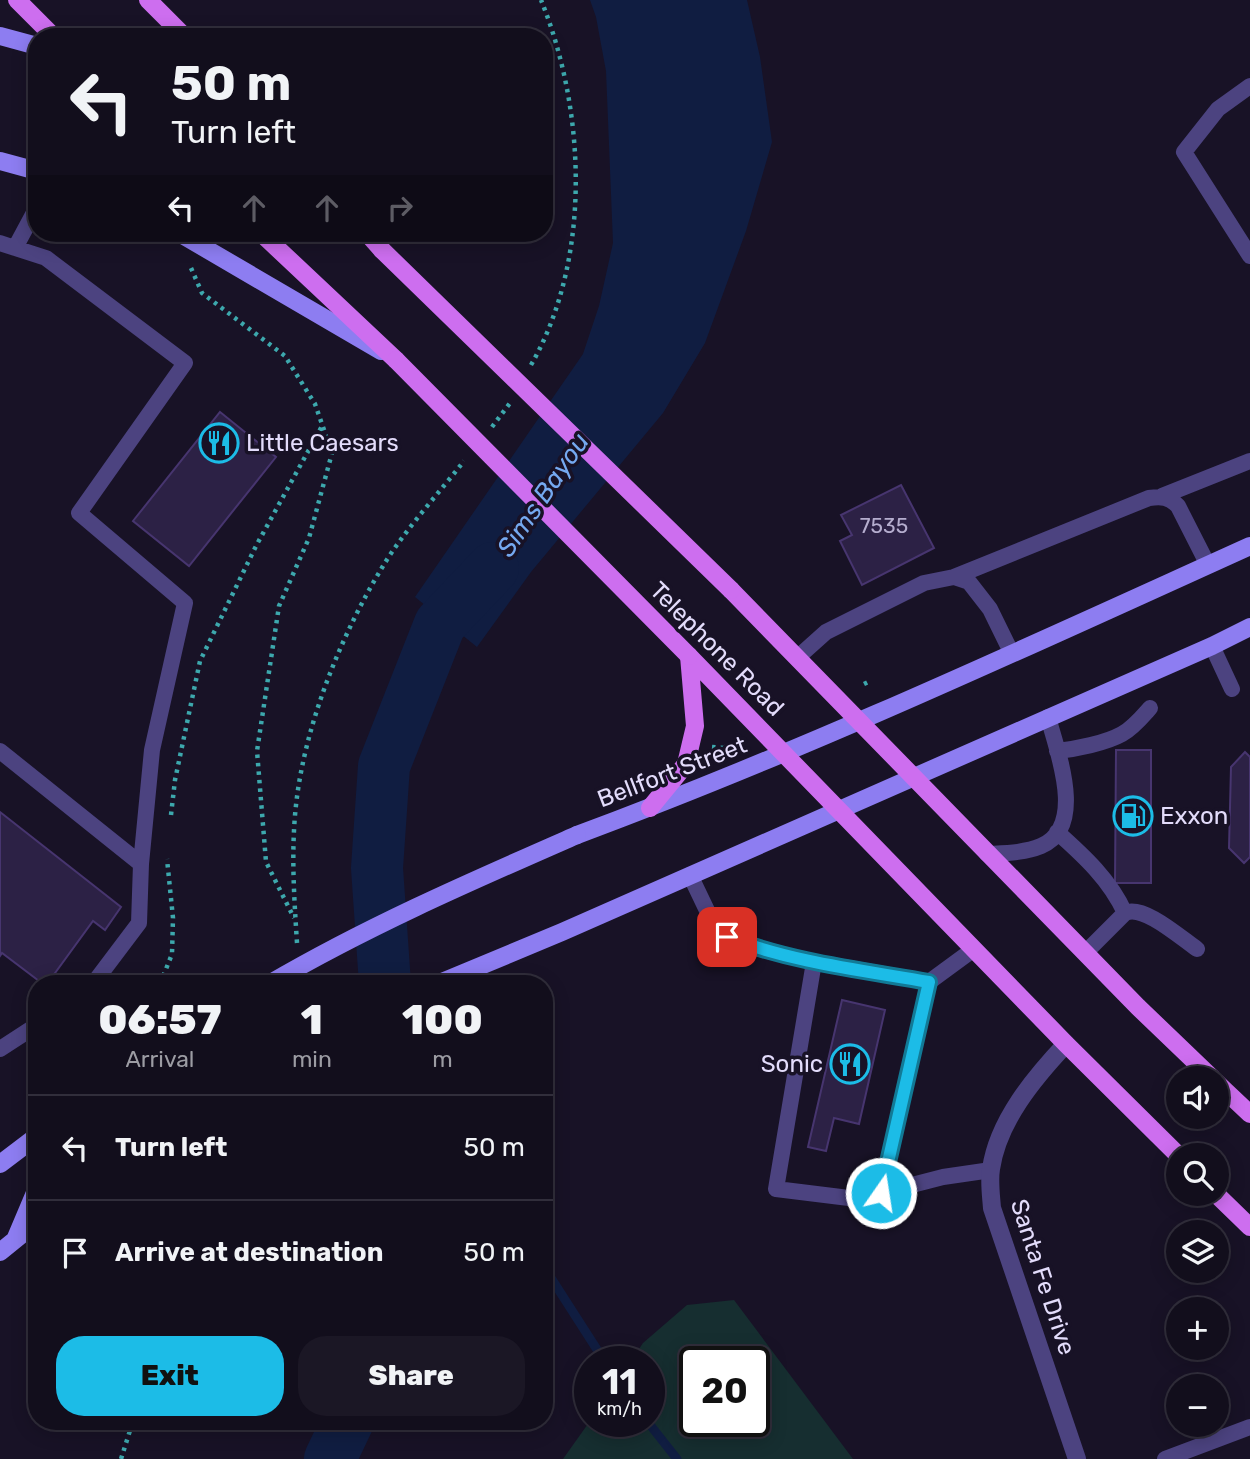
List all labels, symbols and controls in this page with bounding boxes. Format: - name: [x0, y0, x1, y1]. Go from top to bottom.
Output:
- text: 50 m: [171, 54, 291, 112]
- icon: left: [56, 56, 147, 147]
- text: Turn left: [171, 113, 296, 151]
- icon: left: [162, 189, 200, 227]
- icon: ahead: [235, 189, 273, 227]
- icon: ahead: [308, 189, 346, 227]
- icon: right: [381, 189, 419, 227]
- restaurant icon: Little Caesars: [198, 422, 240, 464]
- water label: Sims Bayou: [490, 427, 596, 563]
- place label: Little Caesars: [246, 429, 399, 457]
- house number: 7535: [860, 513, 908, 538]
- street label: Telephone Road: [644, 576, 790, 722]
- street label: Bellfort Street: [593, 731, 751, 813]
- fuel station icon: Exxon: [1112, 795, 1154, 837]
- place label: Exxon: [1160, 802, 1228, 830]
- pin: [697, 907, 757, 967]
- icon: arrive: [708, 918, 746, 956]
- text: 06:57: [98, 995, 222, 1045]
- text: 1: [301, 995, 323, 1045]
- text: 100: [402, 995, 483, 1045]
- restaurant icon: Sonic: [829, 1043, 871, 1085]
- text: Arrival: [125, 1045, 194, 1073]
- text: min: [292, 1045, 332, 1073]
- text: m: [432, 1045, 453, 1073]
- place label: Sonic: [761, 1050, 823, 1078]
- map controls: [1166, 1066, 1229, 1437]
- button: sound: [1166, 1066, 1229, 1129]
- icon: left: [56, 1129, 94, 1167]
- text: Turn left: [115, 1132, 227, 1163]
- text: 50 m: [464, 1132, 525, 1163]
- button: search: [1166, 1143, 1229, 1206]
- position arrow: [844, 1156, 918, 1230]
- street label: Santa Fe Drive: [1005, 1196, 1081, 1358]
- button: layers: [1166, 1220, 1229, 1283]
- icon: arrive: [56, 1234, 94, 1272]
- text: Arrive at destination: [115, 1237, 383, 1268]
- text: 50 m: [464, 1237, 525, 1268]
- button: +: [1166, 1297, 1229, 1360]
- button: Exit: [56, 1336, 284, 1416]
- button: Share: [298, 1336, 525, 1416]
- speed limit sign: 20: [679, 1346, 770, 1437]
- text: 11: [602, 1361, 637, 1403]
- button: −: [1166, 1374, 1229, 1437]
- text: km/h: [597, 1398, 642, 1420]

